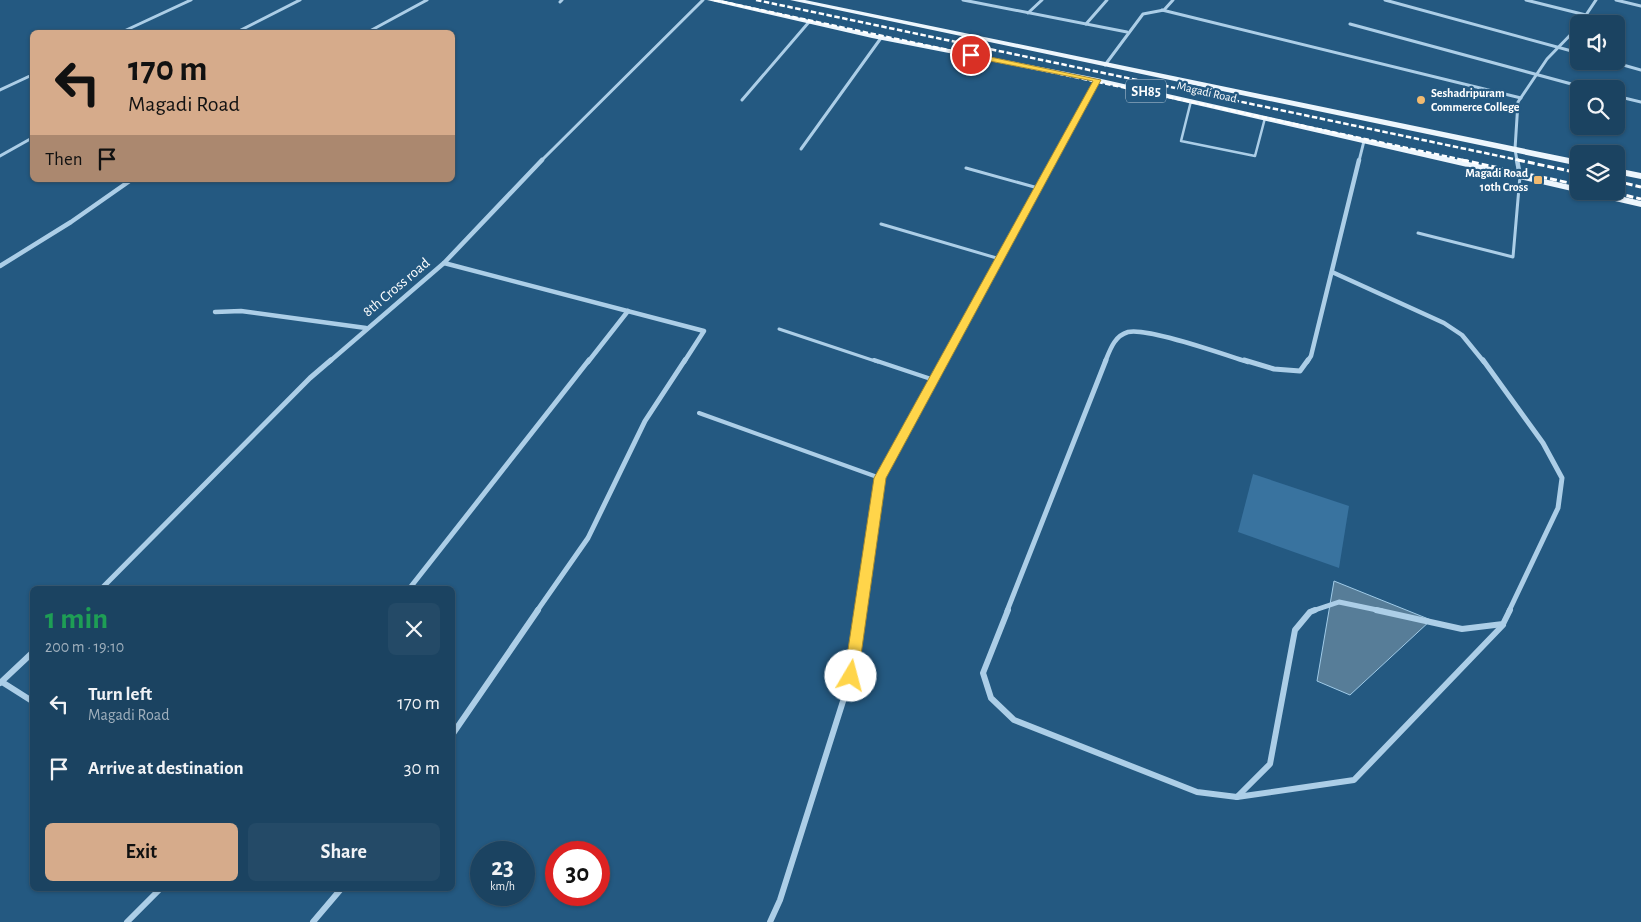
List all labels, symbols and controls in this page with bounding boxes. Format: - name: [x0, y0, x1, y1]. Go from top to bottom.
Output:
- map controls: [1570, 15, 1625, 200]
- button: sound: [1570, 15, 1625, 70]
- pin: [950, 34, 992, 76]
- icon: arrive: [957, 41, 985, 69]
- icon: left: [45, 50, 110, 115]
- text: 170 m: [128, 52, 208, 87]
- street label: Magadi Road: [1176, 79, 1238, 105]
- road number: SH85: [1126, 80, 1166, 102]
- button: search: [1570, 80, 1625, 135]
- place label: Seshadripuram Commerce College: [1431, 87, 1520, 113]
- text: Magadi Road: [128, 93, 240, 115]
- marker: Seshadripuram Commerce College: [1415, 94, 1427, 106]
- icon: arrive: [93, 145, 121, 173]
- button: layers: [1570, 145, 1625, 200]
- text: Then: [45, 150, 83, 169]
- place label: Magadi Road 10th Cross: [1465, 167, 1529, 193]
- marker: Magadi Road 10th Cross: [1532, 174, 1544, 186]
- street label: 8th Cross road: [360, 255, 433, 320]
- button: close: [388, 603, 440, 655]
- text: 1 min: [45, 604, 108, 634]
- text: 200 m · 19:10: [45, 639, 124, 655]
- position arrow: [824, 649, 876, 701]
- text: Turn left: [88, 685, 152, 704]
- icon: left: [45, 690, 73, 718]
- text: 170 m: [397, 694, 440, 713]
- text: Magadi Road: [88, 707, 169, 723]
- icon: arrive: [45, 755, 73, 783]
- text: Arrive at destination: [88, 759, 244, 778]
- text: 30 m: [404, 759, 440, 778]
- button: Exit: [45, 823, 238, 881]
- button: Share: [248, 823, 440, 881]
- speed limit sign: 30: [545, 841, 610, 906]
- text: 23: [491, 855, 514, 880]
- text: km/h: [490, 880, 515, 892]

